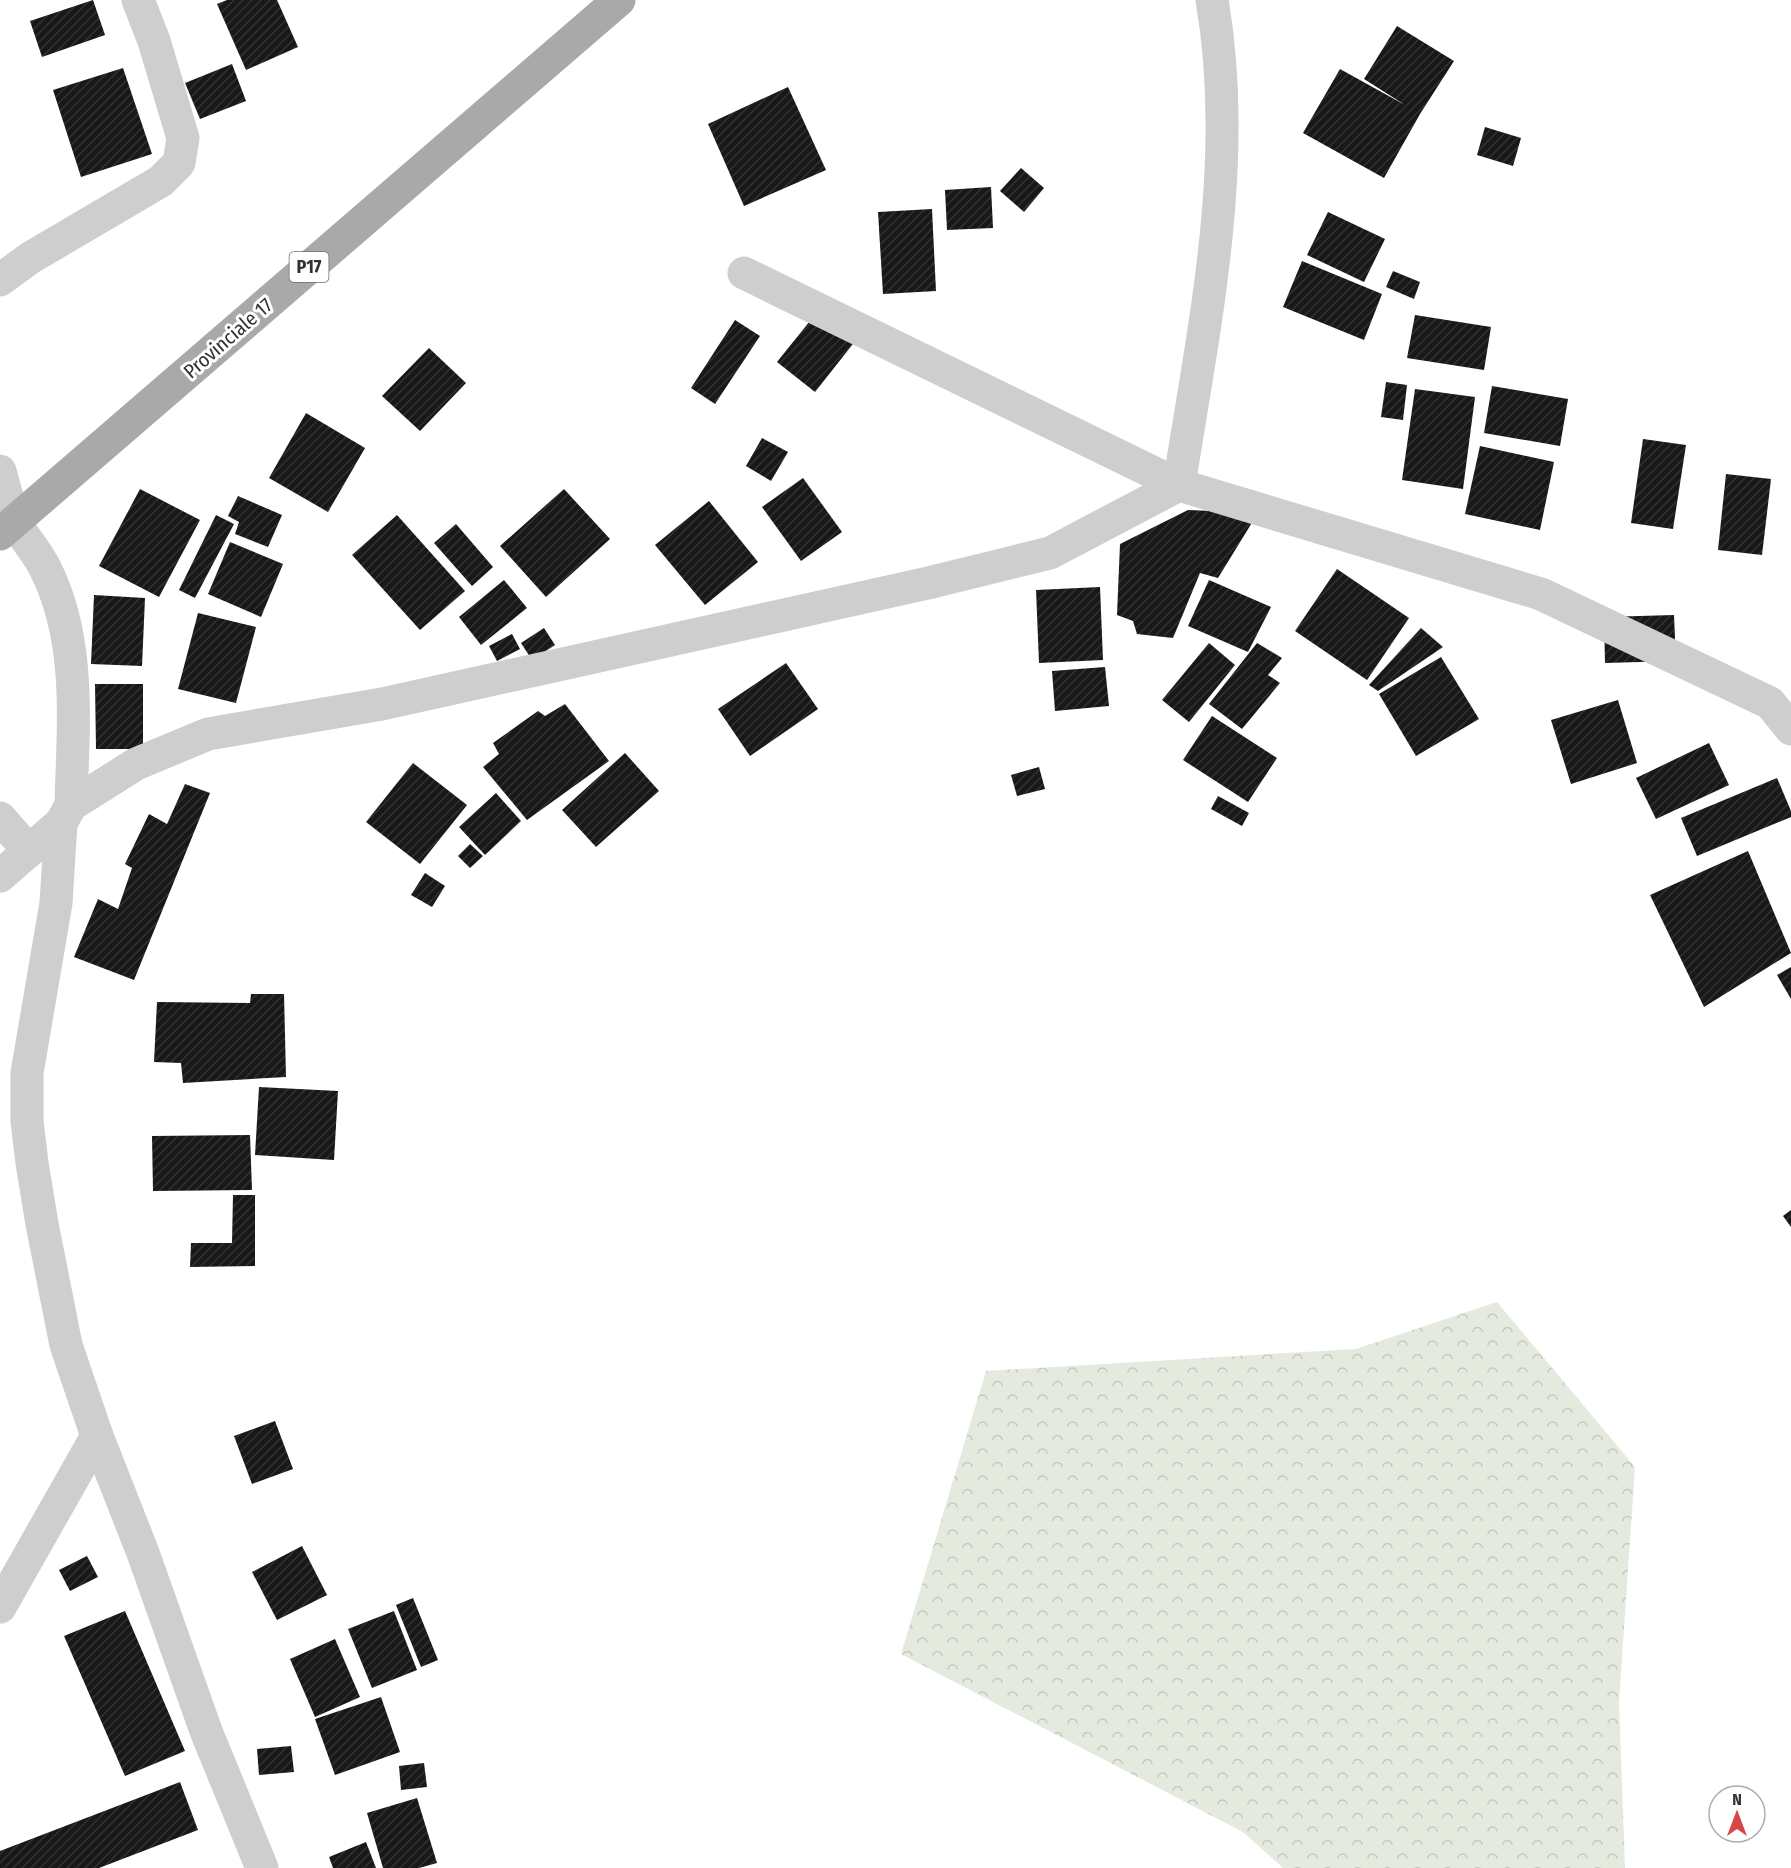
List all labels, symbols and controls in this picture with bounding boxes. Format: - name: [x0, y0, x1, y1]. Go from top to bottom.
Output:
- road number: P17: [290, 252, 328, 282]
- street label: Provinciale 17: [179, 293, 277, 383]
- north arrow: [1707, 1784, 1767, 1844]
- text: N: [1732, 1790, 1742, 1809]

